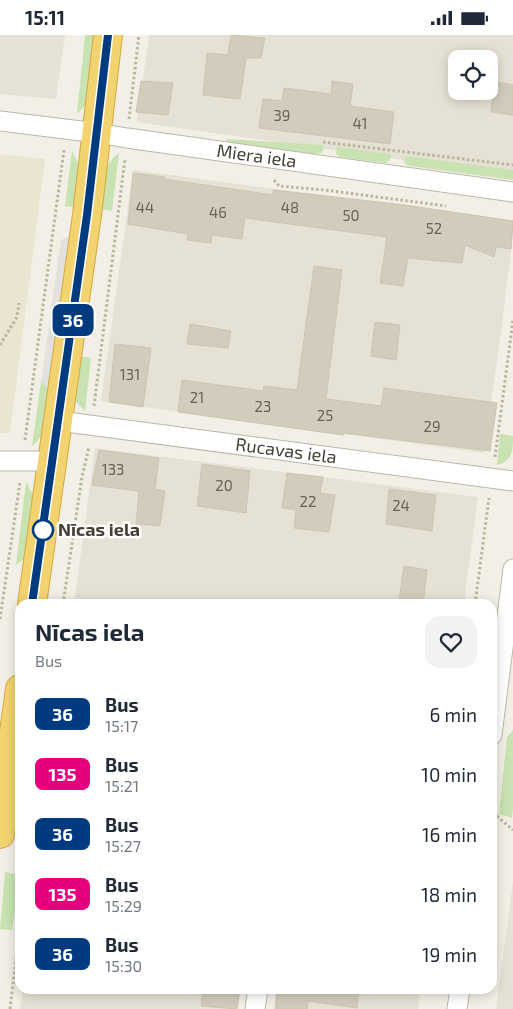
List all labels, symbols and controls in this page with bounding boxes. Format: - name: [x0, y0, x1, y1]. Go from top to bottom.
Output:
- text: 15:11: [25, 6, 65, 29]
- map controls: [448, 50, 498, 100]
- button: locate: [448, 50, 498, 100]
- house number: 39: [274, 106, 290, 124]
- house number: 41: [352, 114, 368, 132]
- street label: Miera iela: [215, 139, 298, 172]
- house number: 44: [136, 198, 154, 216]
- house number: 48: [281, 198, 299, 216]
- house number: 46: [209, 203, 227, 221]
- house number: 50: [342, 206, 360, 224]
- house number: 52: [426, 219, 442, 237]
- line badge: 36: [50, 304, 96, 336]
- text: 36: [63, 309, 83, 331]
- house number: 131: [120, 365, 140, 383]
- house number: 21: [190, 388, 204, 406]
- house number: 23: [255, 397, 271, 415]
- house number: 25: [317, 406, 333, 424]
- house number: 29: [423, 417, 441, 435]
- street label: Rucavas iela: [234, 432, 338, 468]
- house number: 133: [102, 460, 124, 478]
- house number: 20: [215, 476, 233, 494]
- house number: 22: [300, 492, 316, 510]
- house number: 24: [392, 496, 410, 514]
- place label: Nīcas iela: [58, 518, 140, 540]
- marker: Nīcas iela: [32, 519, 54, 541]
- button: heart: [425, 616, 477, 668]
- text: Nīcas iela: [35, 617, 145, 646]
- text: Bus: [35, 651, 62, 670]
- text: Bus: [105, 693, 139, 716]
- text: 36: [52, 703, 73, 725]
- text: 6 min: [429, 703, 477, 726]
- text: 15:17: [105, 716, 138, 735]
- text: Bus: [105, 753, 139, 776]
- text: 135: [49, 763, 76, 785]
- text: 10 min: [421, 763, 477, 786]
- text: 15:21: [105, 776, 139, 795]
- text: Bus: [105, 813, 139, 836]
- text: 36: [52, 823, 73, 845]
- text: 16 min: [422, 823, 477, 846]
- text: 15:27: [105, 836, 141, 855]
- text: Bus: [105, 873, 139, 896]
- text: 135: [49, 883, 76, 905]
- text: 18 min: [421, 883, 477, 906]
- text: 15:29: [105, 896, 142, 915]
- text: Bus: [105, 933, 139, 956]
- text: 36: [52, 943, 73, 965]
- text: 19 min: [422, 943, 477, 966]
- text: 15:30: [105, 956, 142, 975]

